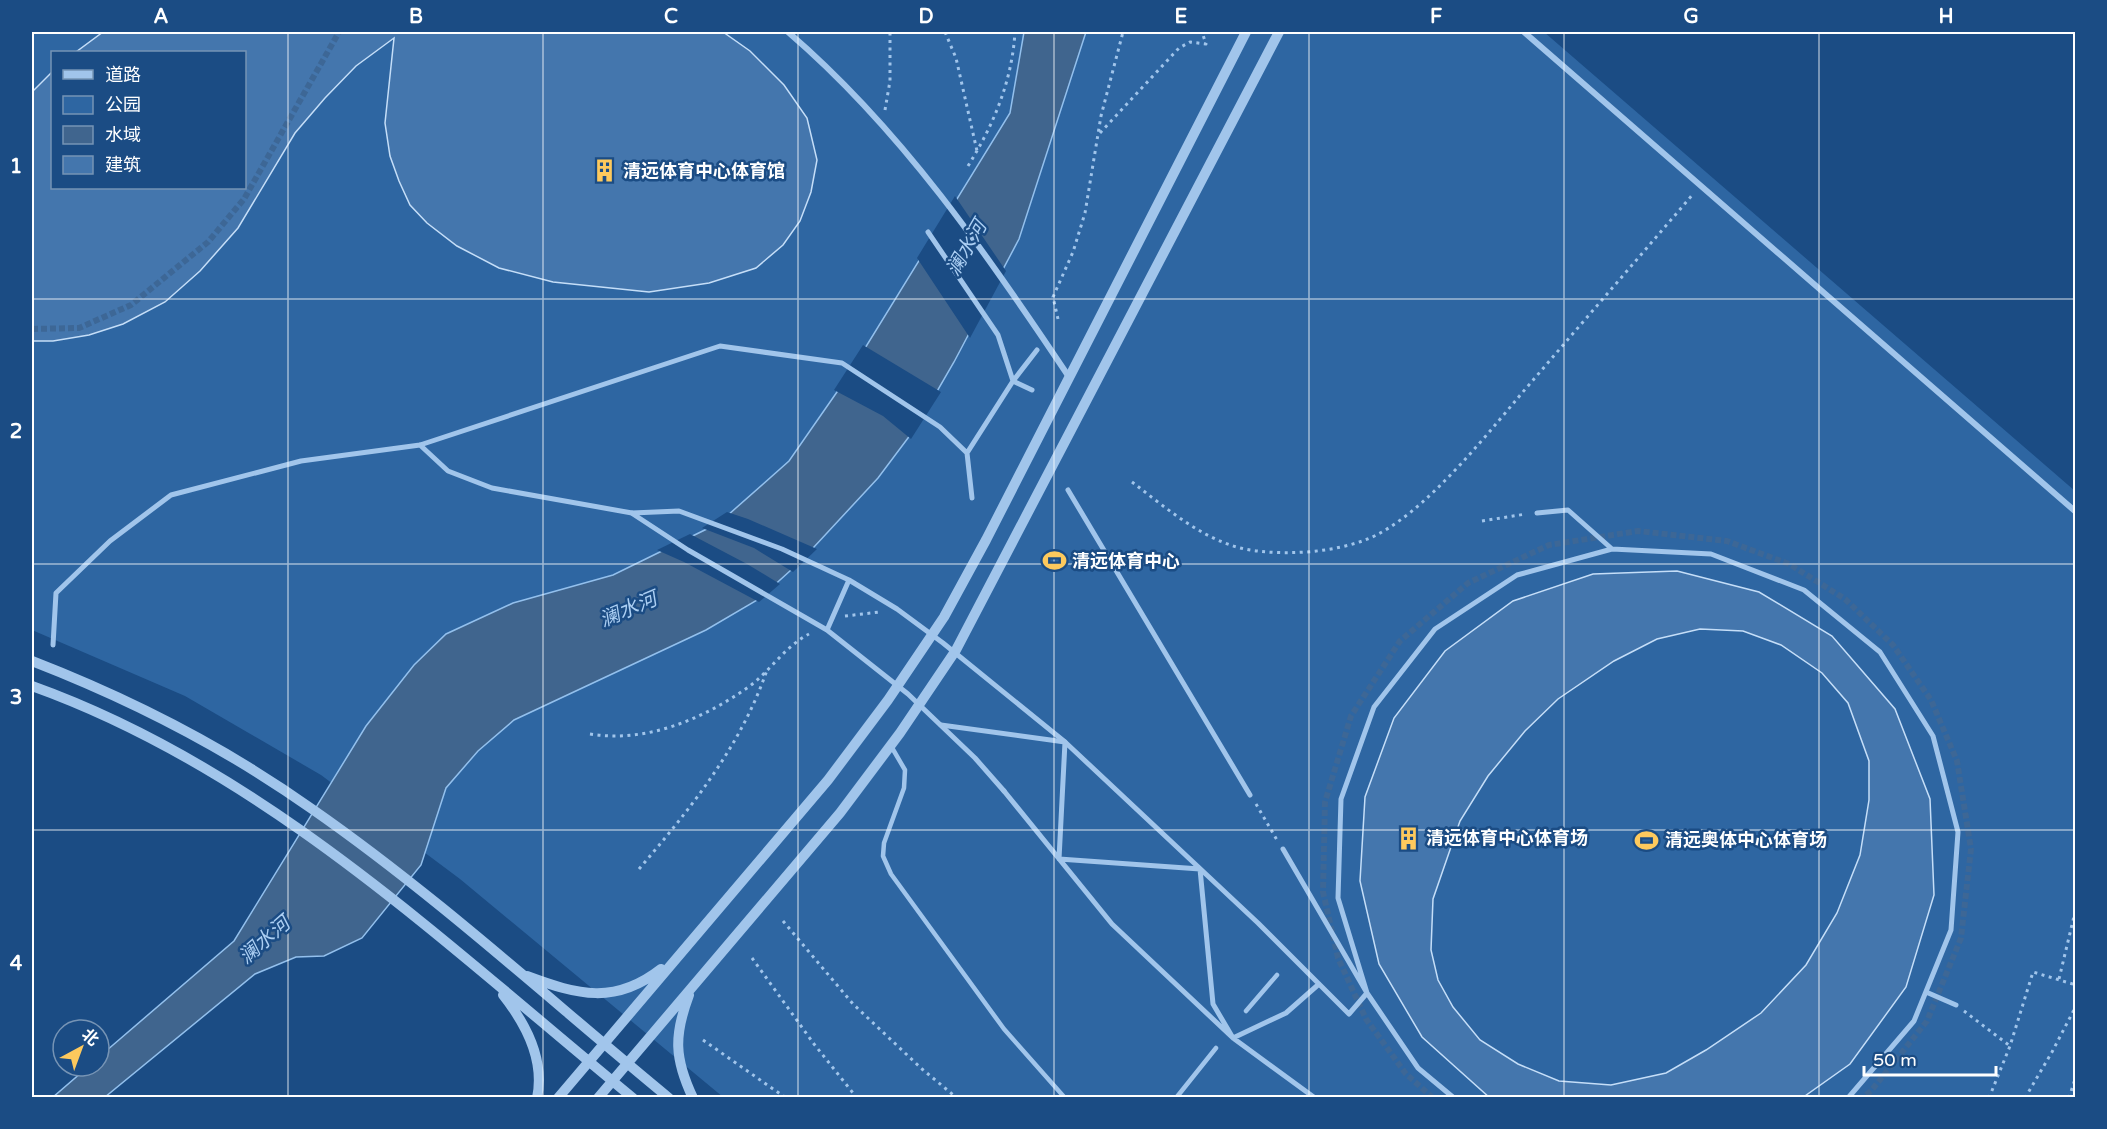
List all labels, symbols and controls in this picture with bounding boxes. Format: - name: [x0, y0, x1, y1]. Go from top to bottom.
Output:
- text: A: [154, 5, 169, 29]
- text: B: [409, 5, 423, 29]
- text: C: [664, 5, 678, 29]
- text: D: [918, 5, 934, 29]
- text: E: [1175, 5, 1188, 29]
- text: F: [1430, 5, 1442, 29]
- text: G: [1683, 5, 1699, 29]
- text: H: [1938, 5, 1954, 29]
- legend: [51, 51, 246, 189]
- text: 道路: [105, 64, 141, 86]
- text: 公园: [105, 94, 141, 116]
- text: 水域: [105, 124, 141, 146]
- text: 建筑: [105, 154, 141, 176]
- text: 1: [10, 155, 22, 179]
- building icon: 清远体育中心体育馆: [592, 158, 618, 184]
- place label: 清远体育中心体育馆: [623, 160, 785, 182]
- water label: 澜水河: [941, 213, 994, 280]
- text: 2: [10, 420, 22, 444]
- sports icon: 清远体育中心: [1041, 548, 1067, 574]
- place label: 清远体育中心: [1072, 550, 1180, 572]
- water label: 澜水河: [596, 586, 664, 633]
- text: 3: [10, 686, 22, 710]
- building icon: 清远体育中心体育场: [1395, 825, 1421, 851]
- place label: 清远体育中心体育场: [1426, 827, 1588, 849]
- sports icon: 清远奥体中心体育场: [1634, 827, 1660, 853]
- place label: 清远奥体中心体育场: [1665, 829, 1827, 851]
- water label: 澜水河: [234, 909, 298, 969]
- text: 4: [10, 952, 23, 976]
- north arrow: [51, 1018, 111, 1078]
- text: 北: [78, 1025, 103, 1050]
- scale bar: [1864, 1039, 1996, 1077]
- text: 50 m: [1873, 1049, 1917, 1071]

